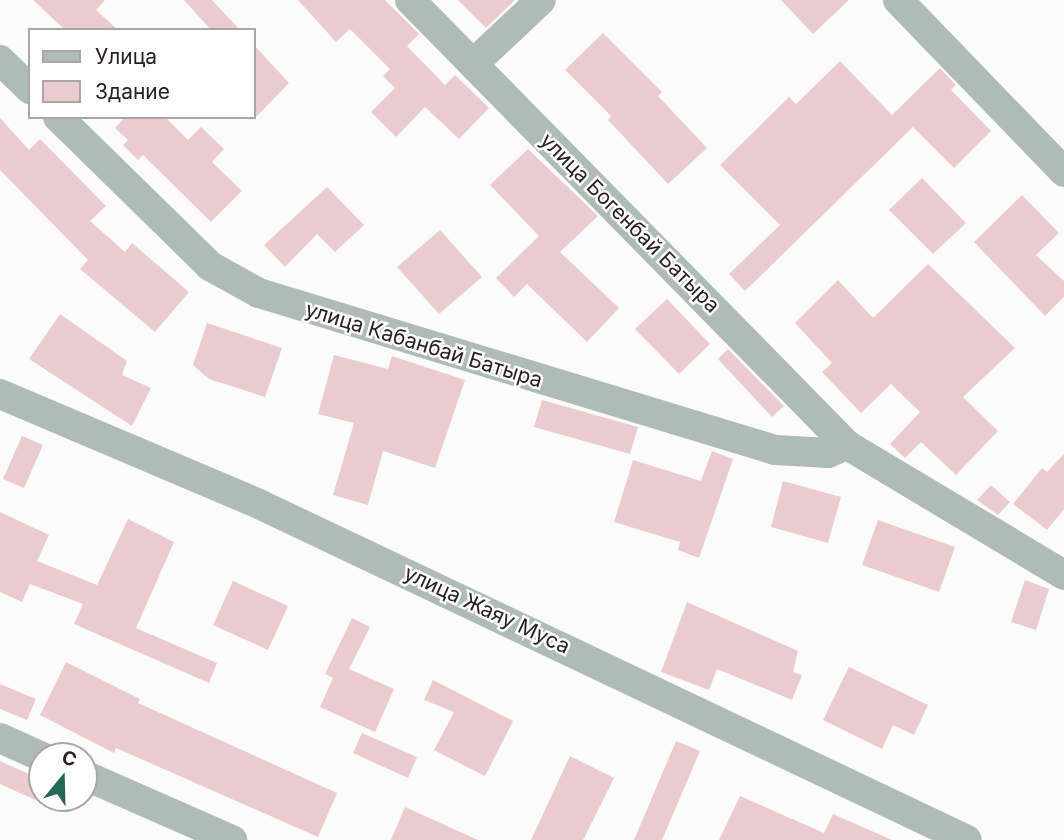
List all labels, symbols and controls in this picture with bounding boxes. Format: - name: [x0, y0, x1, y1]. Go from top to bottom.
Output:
- legend: [28, 28, 256, 119]
- text: Улица: [95, 44, 157, 69]
- text: Здание: [95, 79, 170, 104]
- street label: улица Богенбай Батыра: [535, 128, 725, 318]
- street label: улица Кабанбай Батыра: [302, 297, 546, 393]
- street label: улица Жаяу Муса: [400, 561, 574, 659]
- north arrow: [28, 742, 98, 812]
- text: С: [59, 745, 80, 772]

